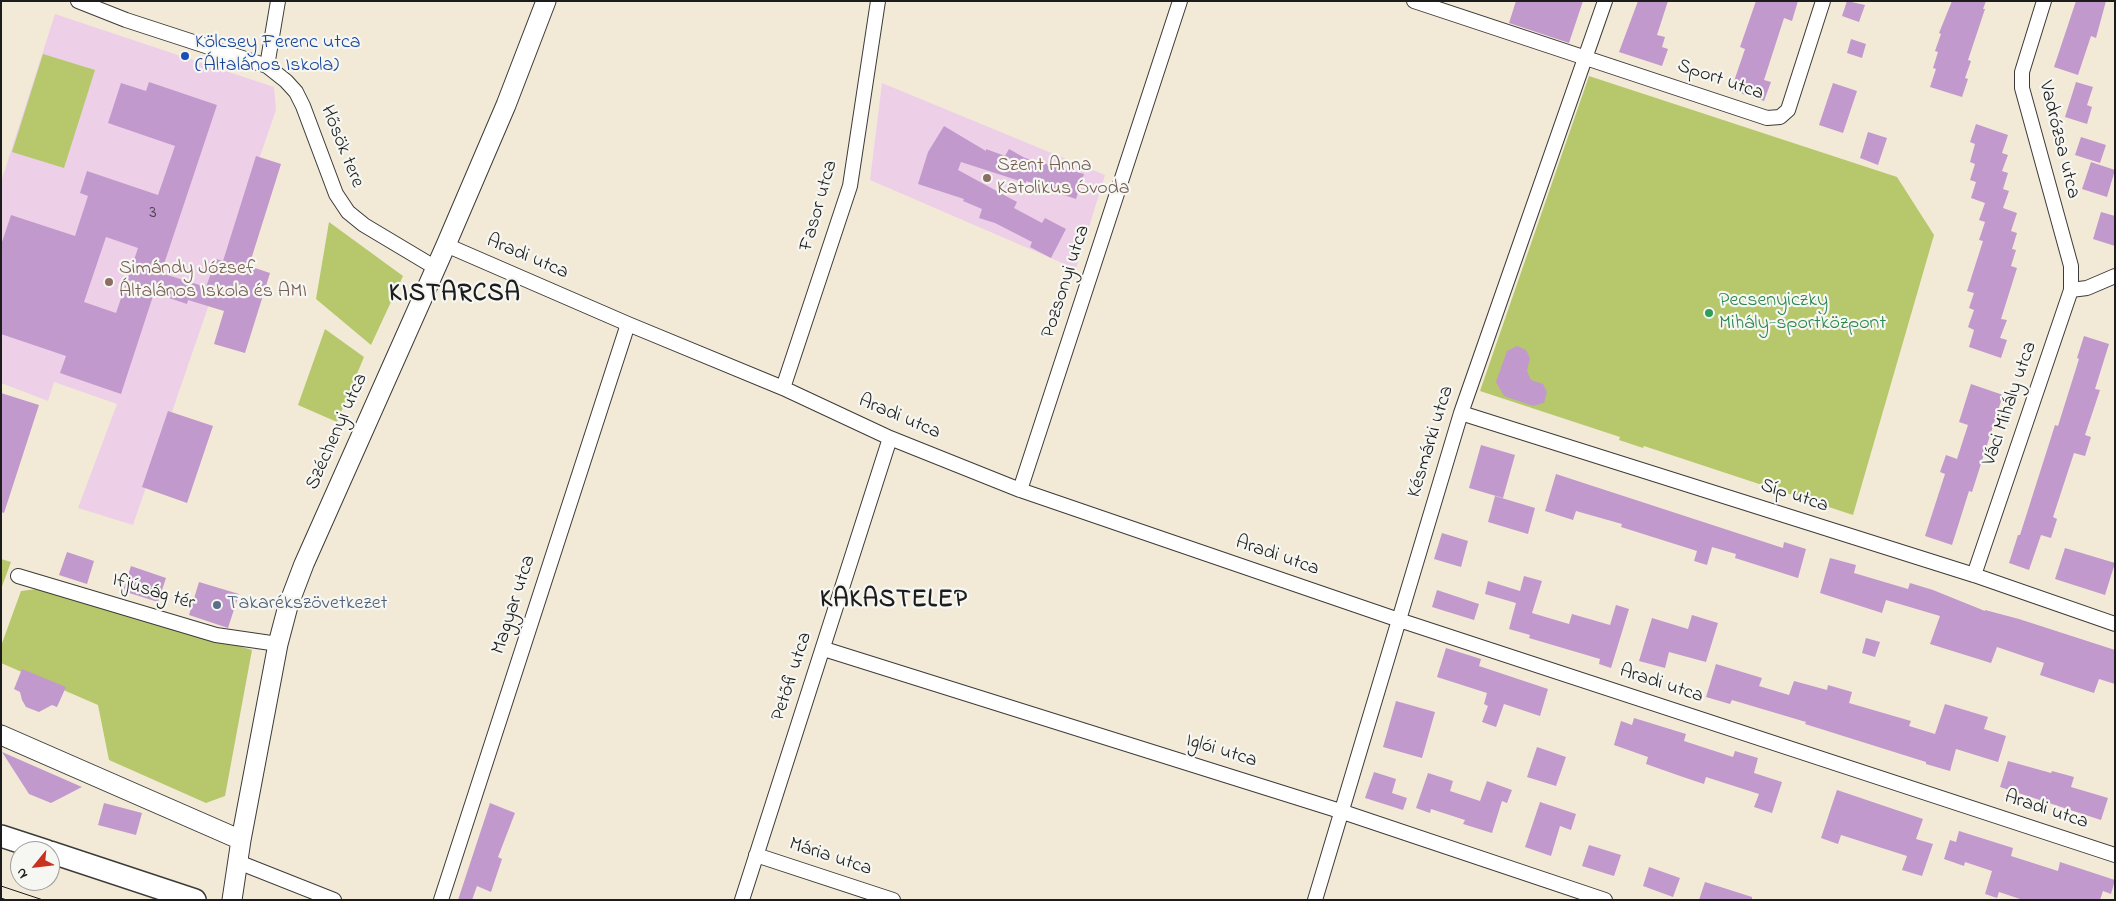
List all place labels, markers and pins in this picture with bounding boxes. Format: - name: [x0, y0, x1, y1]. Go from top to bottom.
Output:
- place label: Kölcsey Ferenc utca (Általános Iskola): [195, 32, 361, 79]
- marker: Kölcsey Ferenc utca (Általános Iskola): [179, 50, 191, 62]
- place label: Szent Anna Katolikus Óvoda: [997, 155, 1130, 202]
- marker: Szent Anna Katolikus Óvoda: [981, 172, 993, 184]
- place label: Simándy József Általános Iskola és AMI: [119, 258, 307, 305]
- marker: Simándy József Általános Iskola és AMI: [103, 276, 115, 288]
- place label: Pecsenyiczky Mihály-sportközpont: [1719, 290, 1886, 337]
- marker: Pecsenyiczky Mihály-sportközpont: [1703, 307, 1715, 319]
- place label: Takarékszövetkezet: [227, 593, 387, 617]
- marker: Takarékszövetkezet: [211, 599, 223, 611]

